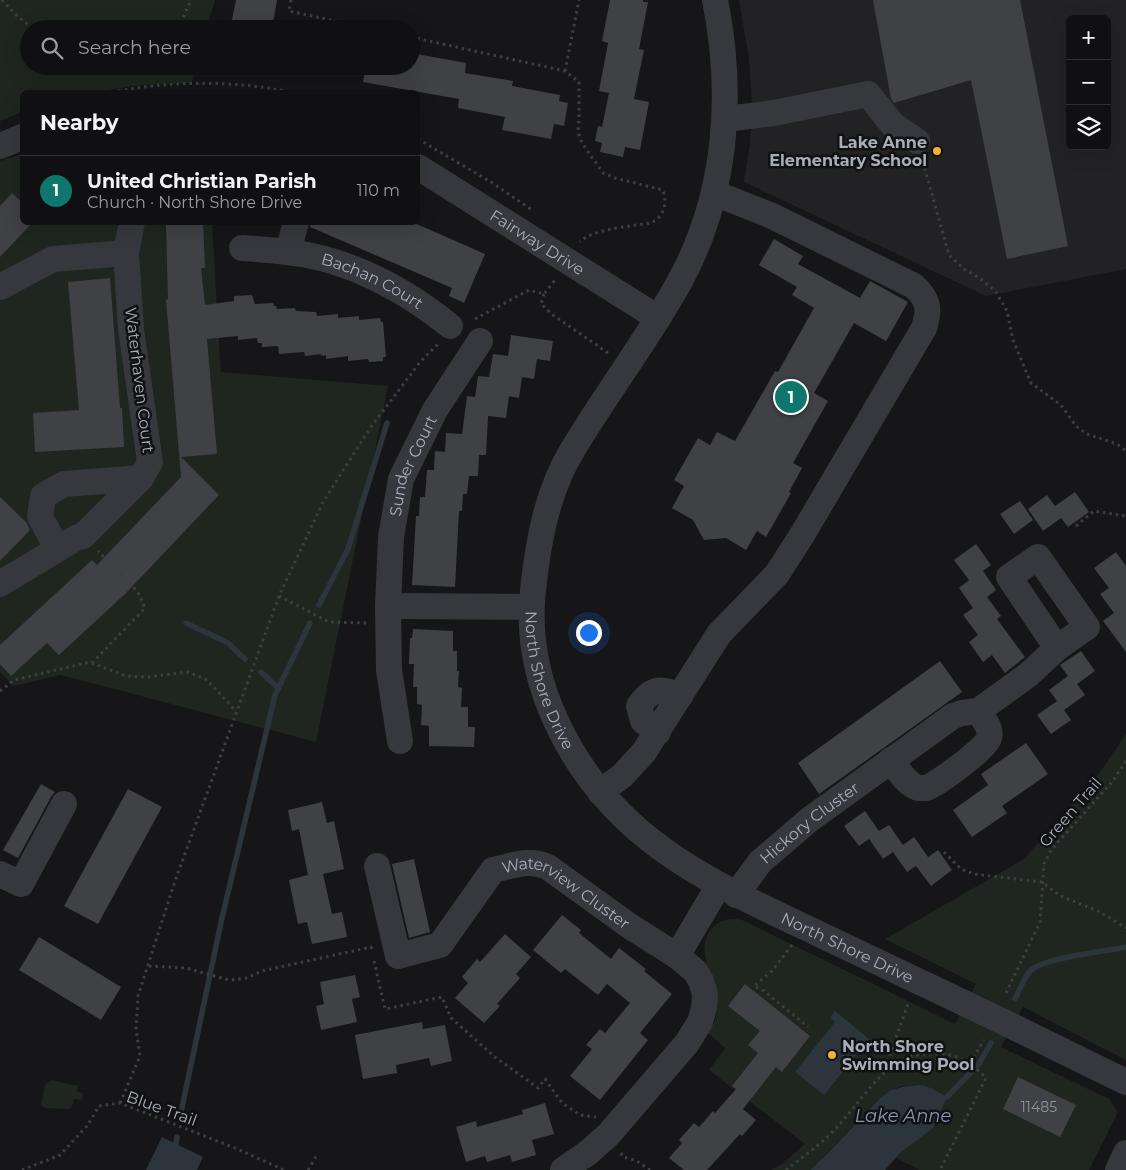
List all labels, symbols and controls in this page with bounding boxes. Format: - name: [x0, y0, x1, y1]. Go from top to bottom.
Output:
- map controls: [1066, 15, 1111, 150]
- button: +: [1066, 15, 1111, 60]
- search box: [20, 20, 420, 75]
- icon: search: [38, 34, 66, 62]
- text: Search here: [78, 36, 191, 59]
- button: −: [1066, 60, 1111, 105]
- button: layers: [1066, 105, 1111, 150]
- text: Nearby: [40, 110, 119, 135]
- place label: Lake Anne Elementary School: [769, 133, 927, 170]
- marker: Lake Anne Elementary School: [931, 145, 943, 157]
- text: United Christian Parish: [87, 170, 317, 193]
- text: 1: [53, 181, 59, 200]
- text: 110 m: [357, 181, 400, 200]
- text: Church · North Shore Drive: [87, 193, 302, 212]
- street label: Fairway Drive: [486, 206, 588, 279]
- street label: Bachan Court: [319, 249, 427, 314]
- street label: Waterhaven Court: [121, 306, 158, 454]
- pin: 1: [775, 378, 807, 416]
- street label: Sunder Court: [386, 412, 441, 518]
- street label: North Shore Drive: [522, 611, 578, 753]
- your location: [576, 620, 602, 646]
- street label: Green Trail: [1035, 774, 1106, 851]
- street label: Hickory Cluster: [756, 778, 863, 868]
- street label: Waterview Cluster: [500, 854, 634, 933]
- street label: North Shore Drive: [778, 909, 916, 987]
- place label: North Shore Swimming Pool: [842, 1037, 974, 1074]
- marker: North Shore Swimming Pool: [826, 1049, 838, 1061]
- street label: Blue Trail: [124, 1087, 200, 1130]
- house number: 11485: [1021, 1098, 1057, 1116]
- water label: Lake Anne: [855, 1105, 951, 1127]

